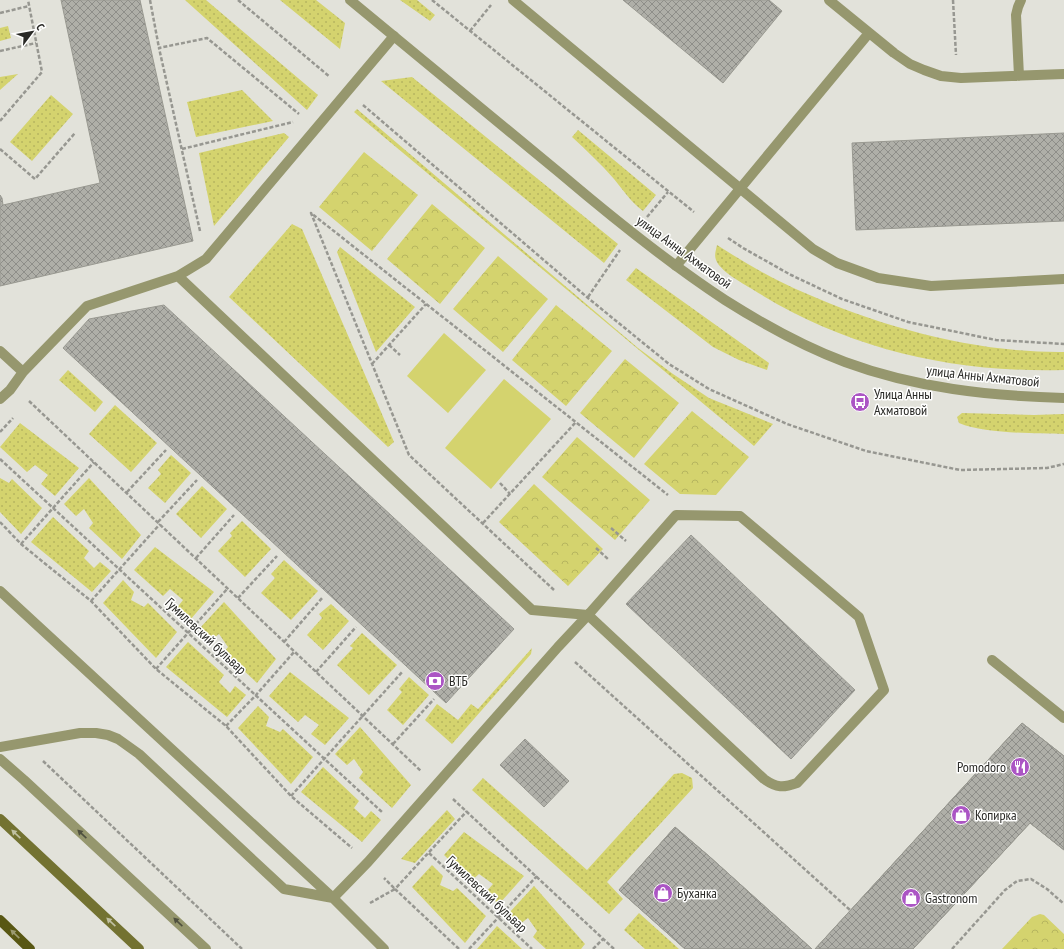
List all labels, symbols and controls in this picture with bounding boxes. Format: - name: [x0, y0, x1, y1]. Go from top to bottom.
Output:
- north arrow: [12, 12, 52, 52]
- text: С: [33, 21, 48, 33]
- street label: улица Анны Ахматовой: [633, 211, 735, 293]
- street label: улица Анны Ахматовой: [926, 361, 1040, 391]
- place label: Улица Анны Ахматовой: [874, 385, 932, 419]
- bus stop icon: Улица Анны Ахматовой: [849, 391, 871, 413]
- street label: Гумилевский бульвар: [162, 594, 250, 678]
- bank icon: ВТБ: [424, 670, 446, 692]
- place label: ВТБ: [449, 672, 468, 690]
- restaurant icon: Pomodoro: [1009, 756, 1031, 778]
- place label: Pomodoro: [957, 758, 1006, 776]
- shop icon: Копирка: [950, 804, 972, 826]
- place label: Копирка: [975, 806, 1017, 824]
- one-way arrow: [11, 829, 21, 838]
- one-way arrow: [78, 830, 87, 839]
- street label: Гумилевский бульвар: [443, 852, 531, 936]
- shop icon: Буханка: [652, 882, 674, 904]
- place label: Буханка: [677, 884, 717, 902]
- shop icon: Gastronom: [900, 887, 922, 909]
- place label: Gastronom: [925, 889, 977, 907]
- one-way arrow: [106, 918, 116, 927]
- one-way arrow: [172, 918, 183, 927]
- one-way arrow: [10, 930, 20, 939]

